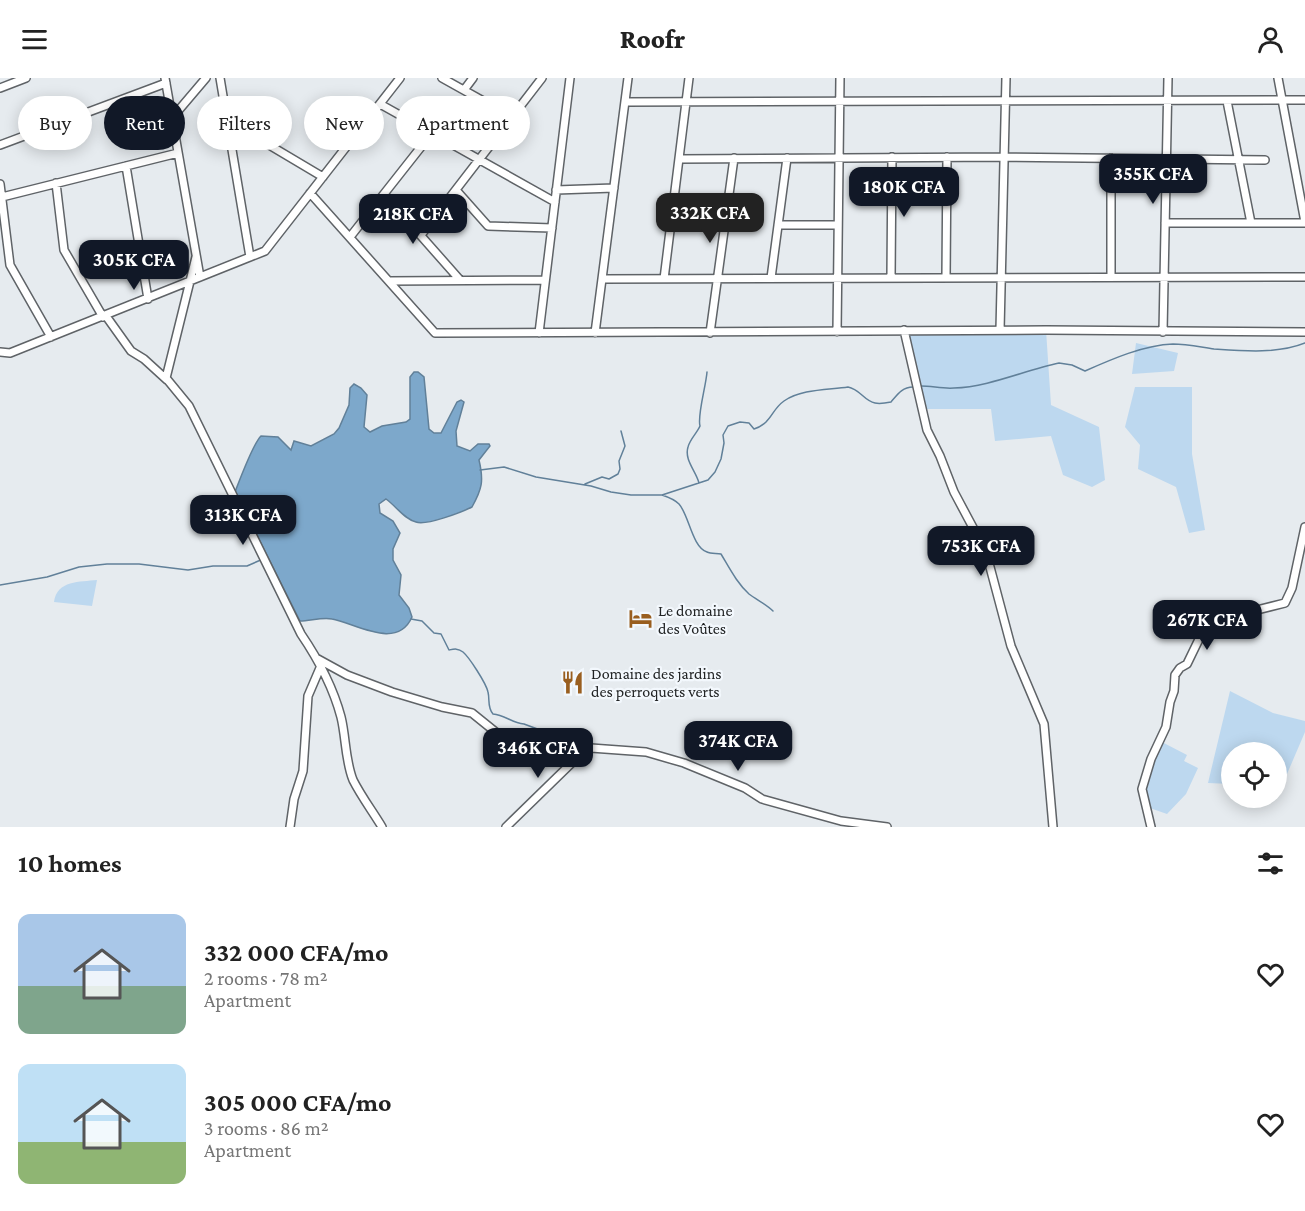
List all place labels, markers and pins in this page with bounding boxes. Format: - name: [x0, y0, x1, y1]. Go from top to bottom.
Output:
- pin: 355K CFA: [1091, 154, 1215, 205]
- pin: 180K CFA: [842, 167, 966, 218]
- pin: 332K CFA: [648, 193, 772, 244]
- pin: 218K CFA: [351, 194, 475, 245]
- pin: 305K CFA: [72, 240, 196, 291]
- pin: 313K CFA: [181, 495, 305, 546]
- pin: 753K CFA: [919, 526, 1043, 577]
- pin: 267K CFA: [1145, 600, 1269, 651]
- place label: Le domaine des Voûtes: [658, 602, 732, 637]
- hotel icon: Le domaine des Voûtes: [627, 606, 653, 632]
- place label: Domaine des jardins des perroquets verts: [591, 665, 722, 701]
- restaurant icon: Domaine des jardins des perroquets verts: [560, 669, 586, 695]
- pin: 374K CFA: [676, 721, 800, 772]
- pin: 346K CFA: [476, 728, 600, 779]

